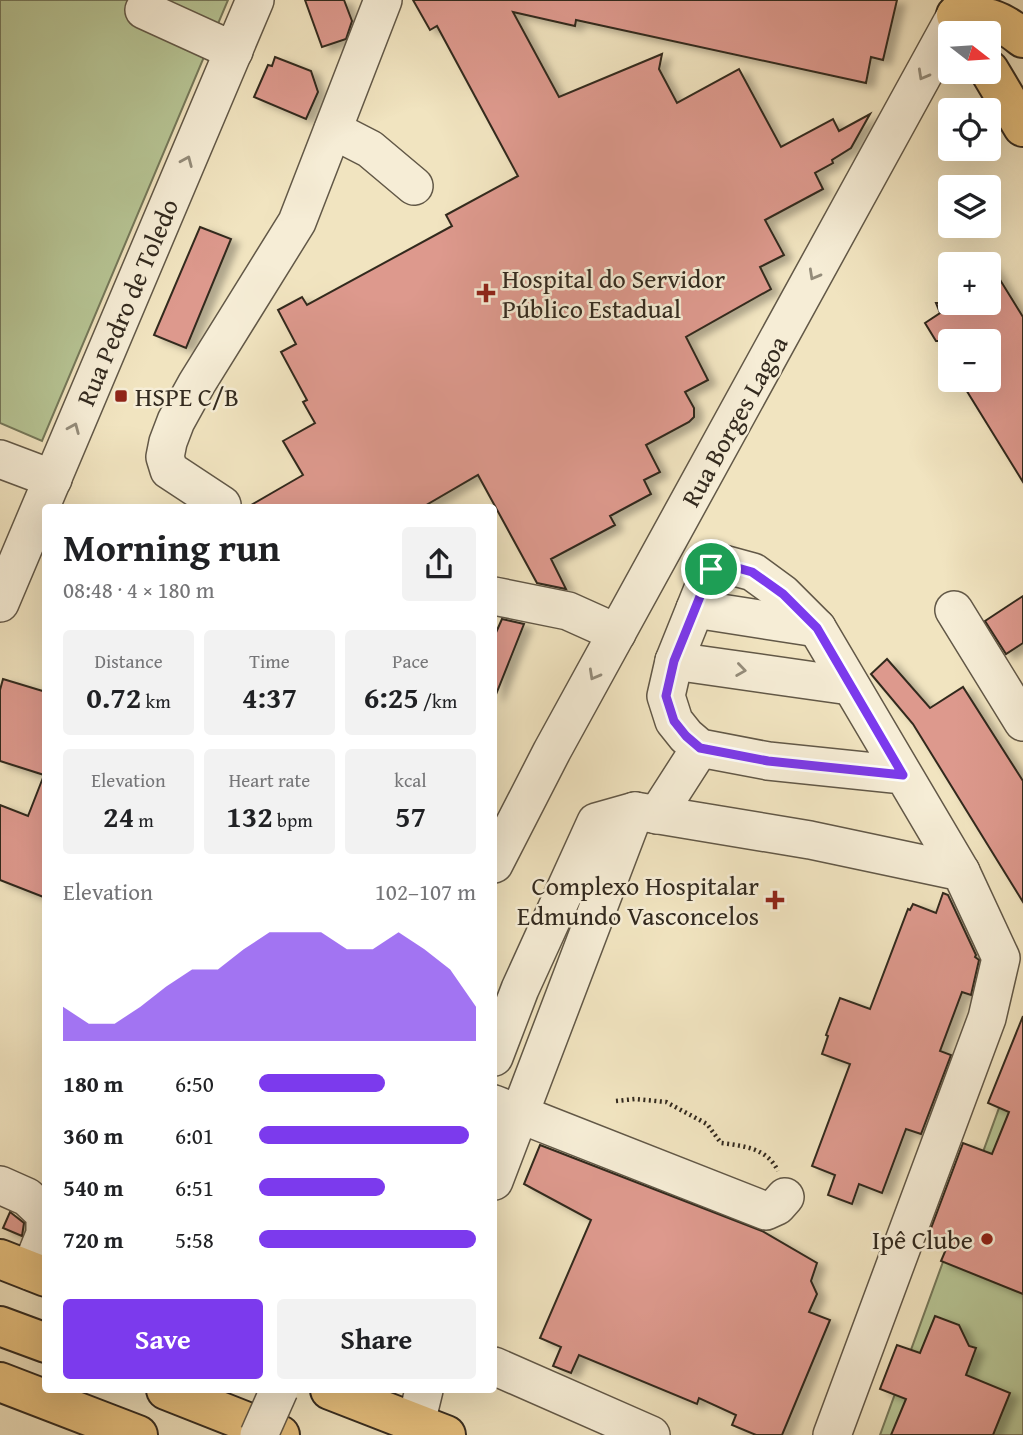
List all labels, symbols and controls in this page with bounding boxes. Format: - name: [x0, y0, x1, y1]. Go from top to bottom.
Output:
- north arrow: [938, 21, 1001, 84]
- map controls: [938, 21, 1001, 392]
- one-way arrow: [918, 68, 931, 81]
- button: locate: [938, 98, 1001, 161]
- one-way arrow: [179, 155, 193, 168]
- button: layers: [938, 175, 1001, 238]
- street label: Rua Pedro de Toledo: [66, 192, 188, 412]
- button: +: [938, 252, 1001, 315]
- place label: Hospital do Servidor Público Estadual: [502, 259, 726, 328]
- one-way arrow: [809, 268, 822, 280]
- marker: Hospital do Servidor Público Estadual: [476, 283, 496, 303]
- street label: Rua Borges Lagoa: [671, 328, 798, 514]
- button: −: [938, 329, 1001, 392]
- place label: HSPE C/B: [135, 377, 239, 416]
- marker: HSPE C/B: [113, 388, 129, 404]
- one-way arrow: [66, 422, 80, 435]
- text: Morning run: [63, 519, 280, 575]
- button: share: [402, 527, 476, 601]
- pin: [681, 539, 741, 599]
- icon: arrive: [692, 550, 730, 588]
- text: 08:48 · 4 × 180 m: [63, 573, 215, 606]
- text: Distance: [94, 647, 163, 675]
- text: Time: [249, 647, 290, 675]
- text: Pace: [392, 647, 429, 675]
- one-way arrow: [735, 663, 747, 678]
- one-way arrow: [589, 667, 602, 680]
- text: 0.72: [86, 675, 141, 719]
- text: 4:37: [242, 675, 297, 719]
- text: 6:25: [364, 675, 419, 719]
- text: km: [141, 687, 171, 715]
- text: /km: [419, 687, 457, 715]
- text: Elevation: [91, 766, 166, 794]
- text: Heart rate: [229, 766, 310, 794]
- text: kcal: [394, 766, 427, 794]
- text: 24: [103, 794, 134, 838]
- text: 132: [226, 794, 273, 838]
- text: 57: [395, 794, 426, 838]
- text: m: [134, 806, 154, 834]
- text: bpm: [273, 806, 313, 834]
- place label: Complexo Hospitalar Edmundo Vasconcelos: [517, 866, 759, 935]
- text: Elevation: [63, 875, 153, 908]
- text: 102–107 m: [375, 875, 476, 908]
- marker: Complexo Hospitalar Edmundo Vasconcelos: [765, 890, 785, 910]
- text: 180 m: [63, 1067, 124, 1100]
- text: 6:50: [175, 1067, 214, 1100]
- text: 360 m: [63, 1119, 124, 1152]
- text: 6:01: [175, 1119, 214, 1152]
- text: 540 m: [63, 1171, 124, 1204]
- text: 6:51: [175, 1171, 214, 1204]
- place label: Ipê Clube: [872, 1220, 973, 1259]
- text: 720 m: [63, 1223, 124, 1256]
- text: 5:58: [175, 1223, 214, 1256]
- marker: Ipê Clube: [979, 1231, 995, 1247]
- button: Save: [63, 1299, 263, 1379]
- button: Share: [277, 1299, 476, 1379]

